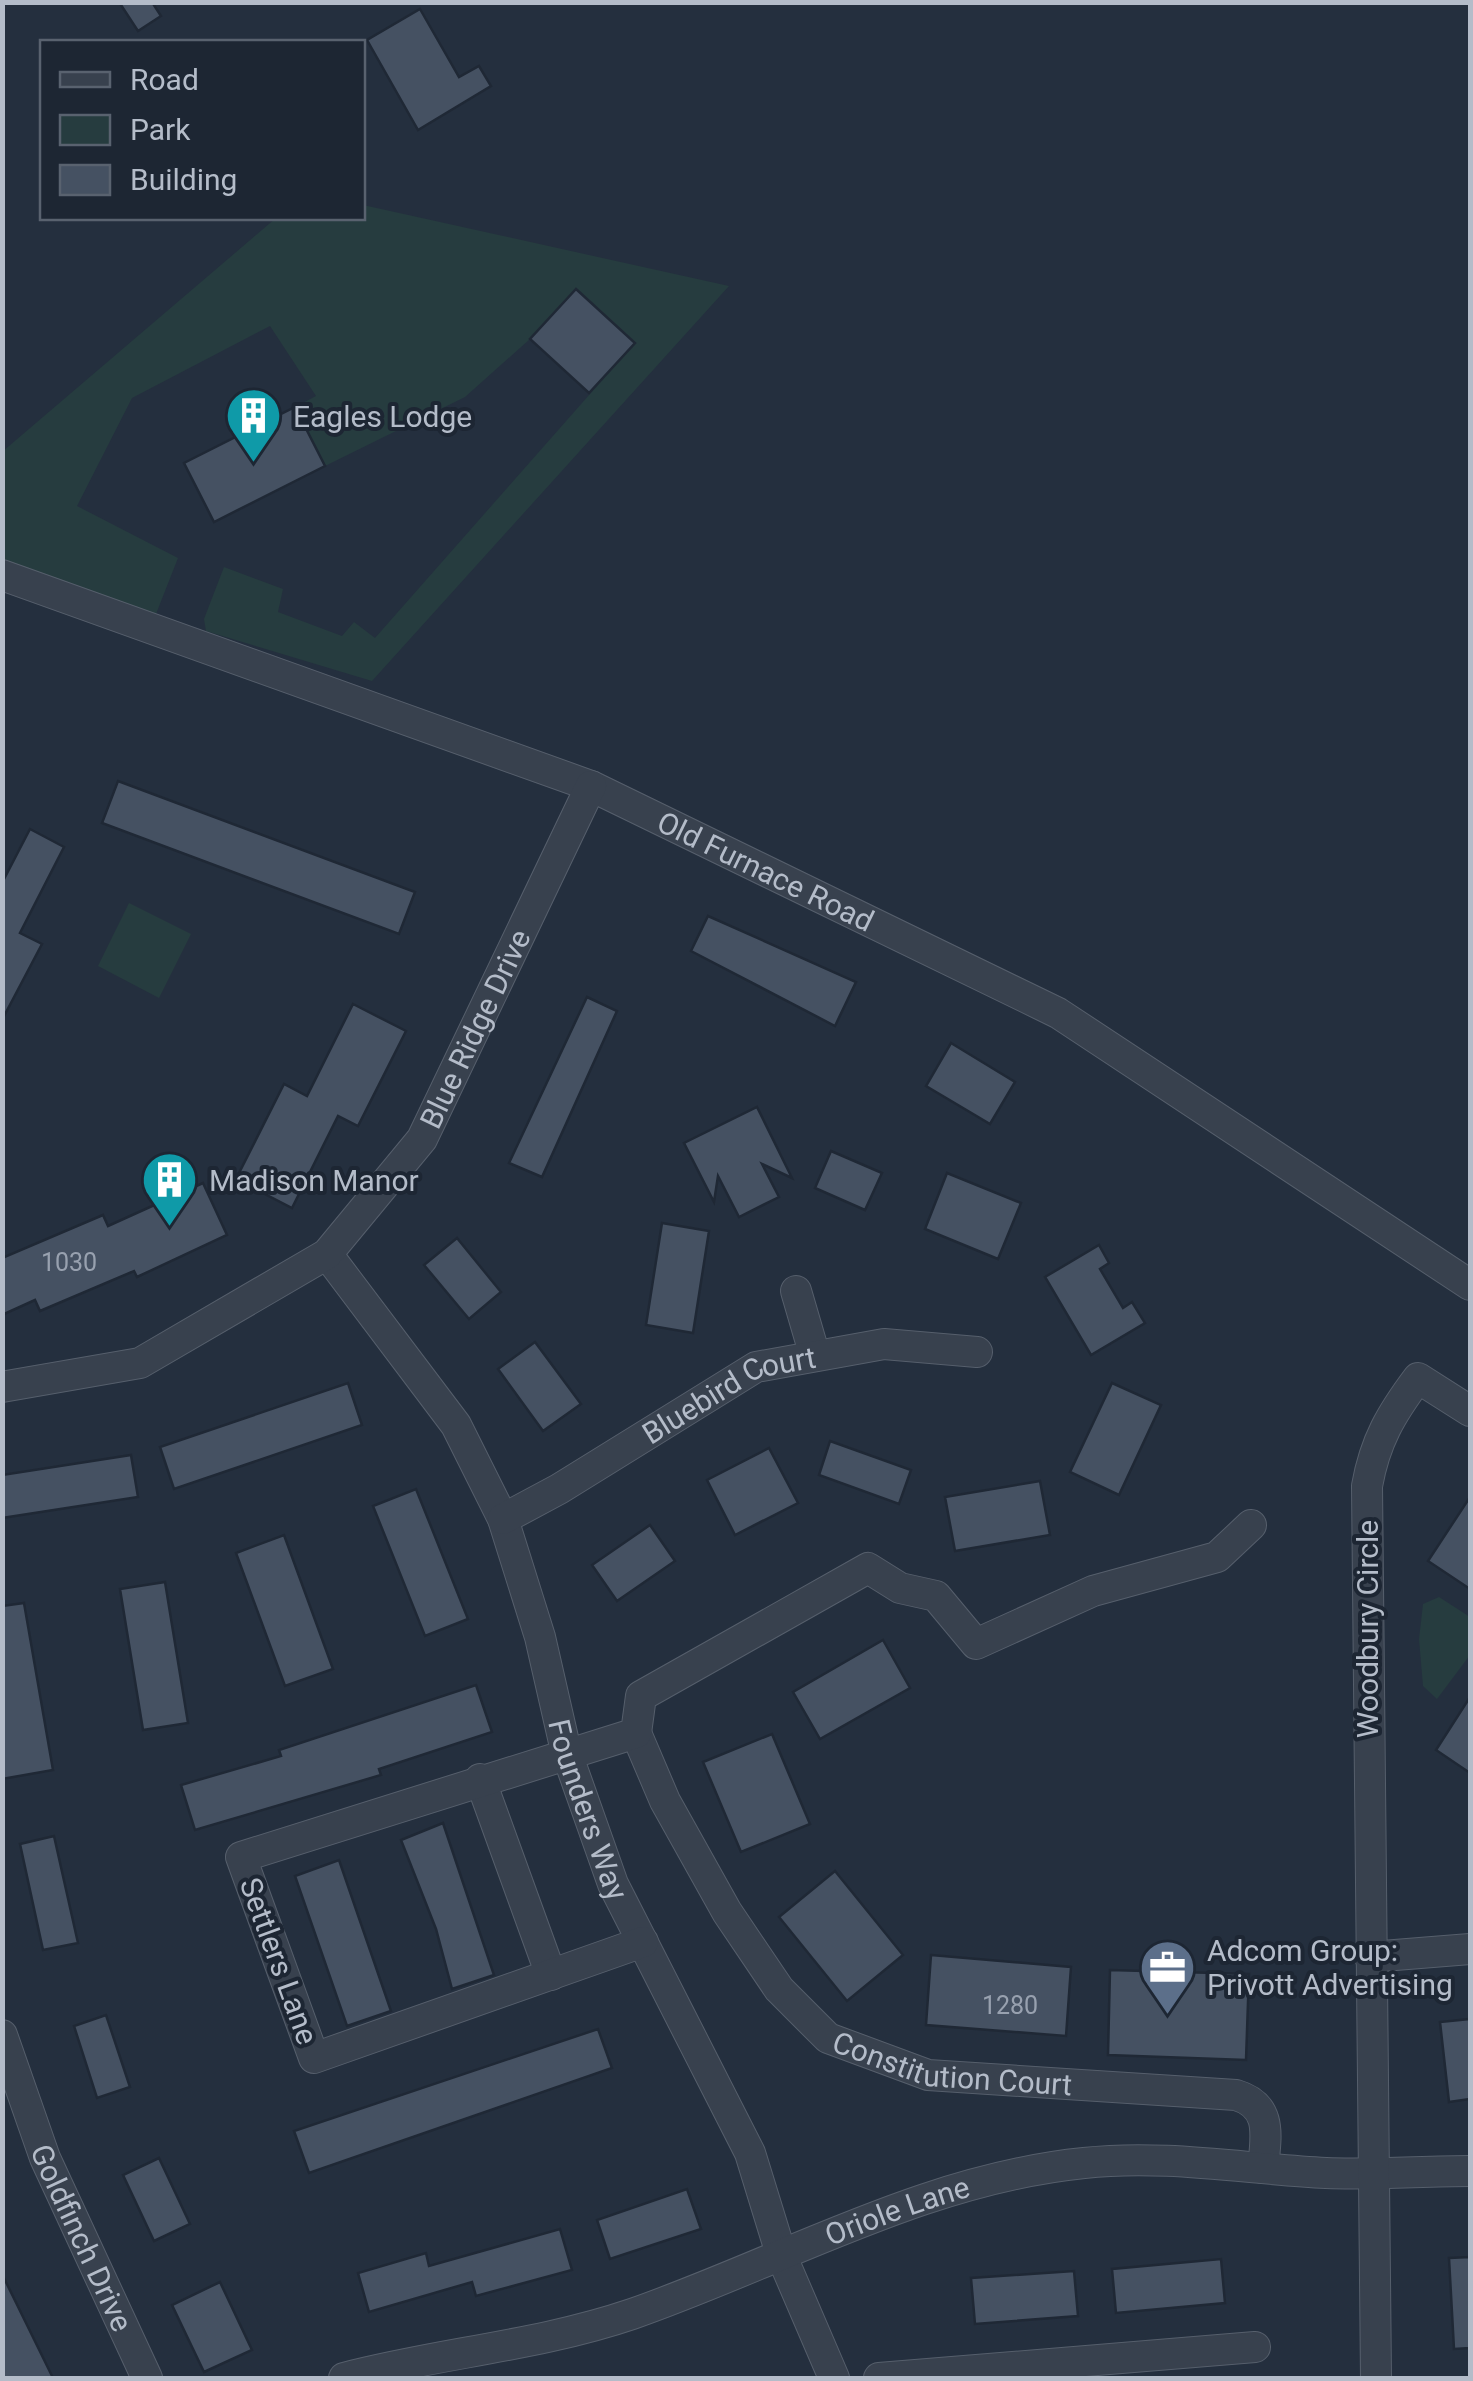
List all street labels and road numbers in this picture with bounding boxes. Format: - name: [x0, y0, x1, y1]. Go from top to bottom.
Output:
- street label: Old Furnace Road: [652, 804, 880, 938]
- street label: Blue Ridge Drive: [412, 924, 537, 1134]
- street label: Bluebird Court: [636, 1339, 818, 1451]
- street label: Woodbury Circle: [1350, 1520, 1385, 1738]
- street label: Founders Way: [542, 1716, 636, 1906]
- street label: Settlers Lane: [233, 1873, 325, 2049]
- street label: Constitution Court: [828, 2024, 1073, 2102]
- street label: Goldfinch Drive: [24, 2140, 140, 2337]
- street label: Oriole Lane: [820, 2169, 973, 2252]

